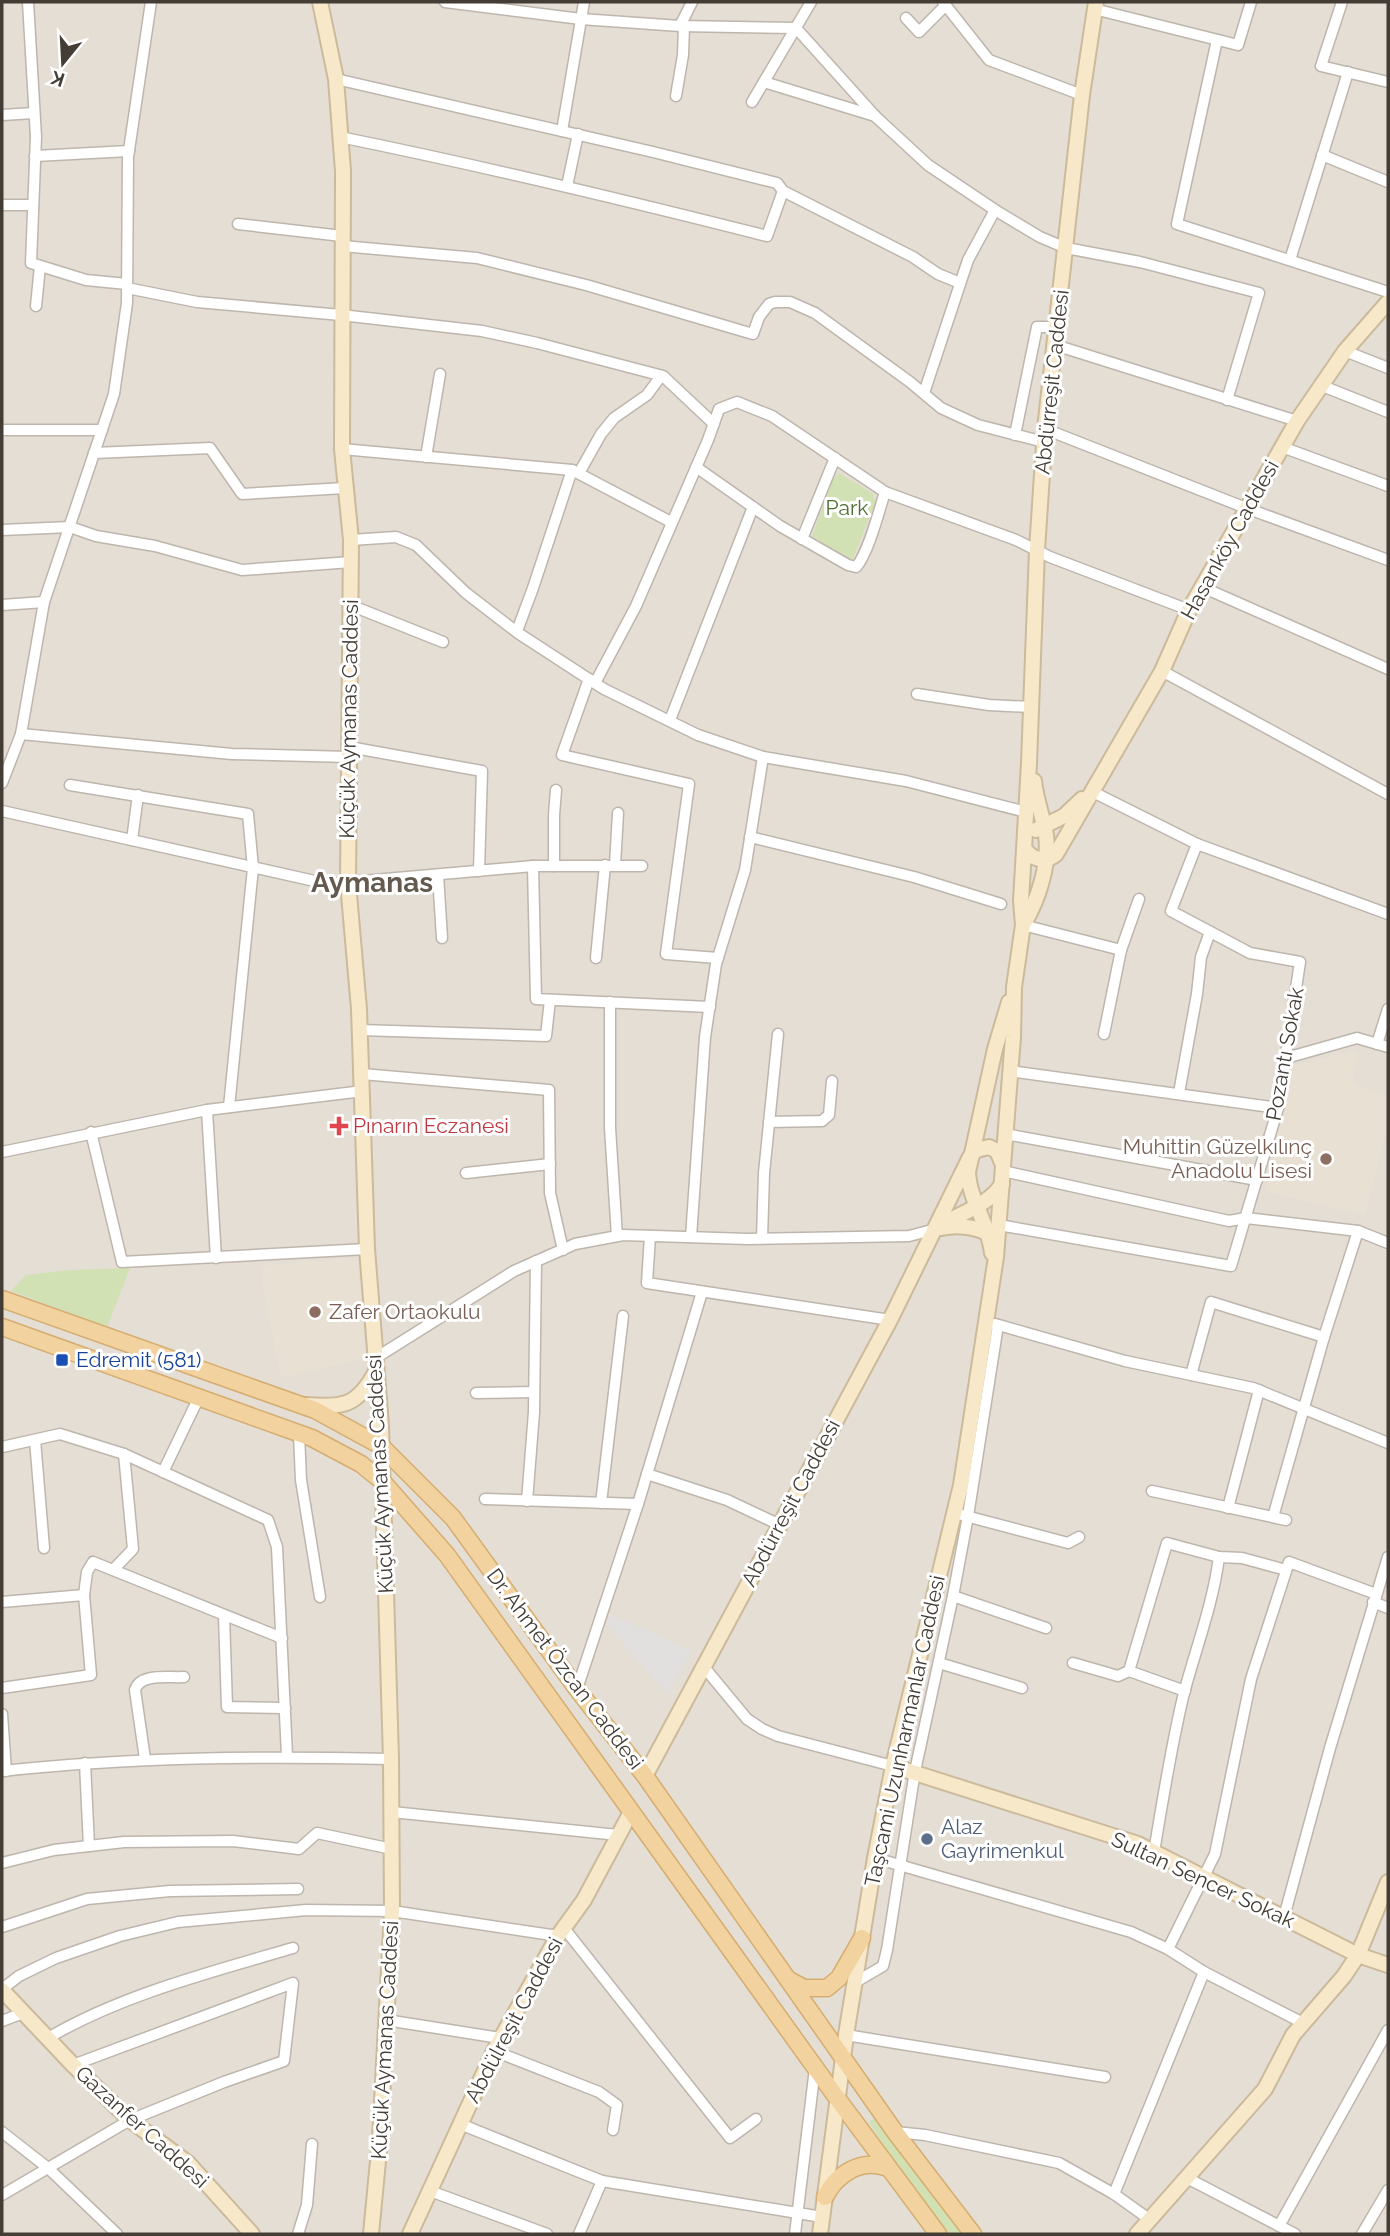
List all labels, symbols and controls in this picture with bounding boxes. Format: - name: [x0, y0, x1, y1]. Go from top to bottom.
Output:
- north arrow: [28, 28, 98, 98]
- text: K: [48, 67, 67, 92]
- street label: Abdürreşit Caddesi: [1029, 288, 1074, 476]
- street label: Hasanköy Caddesi: [1175, 456, 1284, 624]
- park label: Park: [826, 495, 868, 520]
- street label: Küçük Aymanas Caddesi: [334, 599, 363, 839]
- district label: Aymanas: [311, 866, 433, 899]
- street label: Pozantı Sokak: [1260, 985, 1309, 1123]
- place label: Pınarın Eczanesi: [353, 1113, 509, 1138]
- marker: Pınarın Eczanesi: [331, 1118, 347, 1134]
- place label: Muhittin Güzelkılınç Anadolu Lisesi: [1123, 1134, 1312, 1183]
- marker: Muhittin Güzelkılınç Anadolu Lisesi: [1318, 1151, 1334, 1167]
- place label: Zafer Ortaokulu: [329, 1299, 481, 1324]
- marker: Zafer Ortaokulu: [307, 1304, 323, 1320]
- place label: Edremit (581): [76, 1347, 201, 1372]
- marker: Edremit (581): [54, 1352, 70, 1368]
- street label: Küçük Aymanas Caddesi: [361, 1354, 398, 1594]
- street label: Abdürreşit Caddesi: [736, 1415, 845, 1591]
- street label: Dr. Ahmet Özcan Caddesi: [482, 1563, 649, 1774]
- street label: Taşcami Uzunharmanlar Caddesi: [859, 1573, 950, 1889]
- place label: Alaz Gayrimenkul: [941, 1814, 1064, 1863]
- street label: Sultan Sencer Sokak: [1108, 1826, 1299, 1933]
- marker: Alaz Gayrimenkul: [919, 1831, 935, 1847]
- street label: Küçük Aymanas Caddesi: [366, 1920, 403, 2160]
- street label: Abdülreşit Caddesi: [459, 1933, 568, 2107]
- street label: Gazanfer Caddesi: [71, 2060, 214, 2193]

